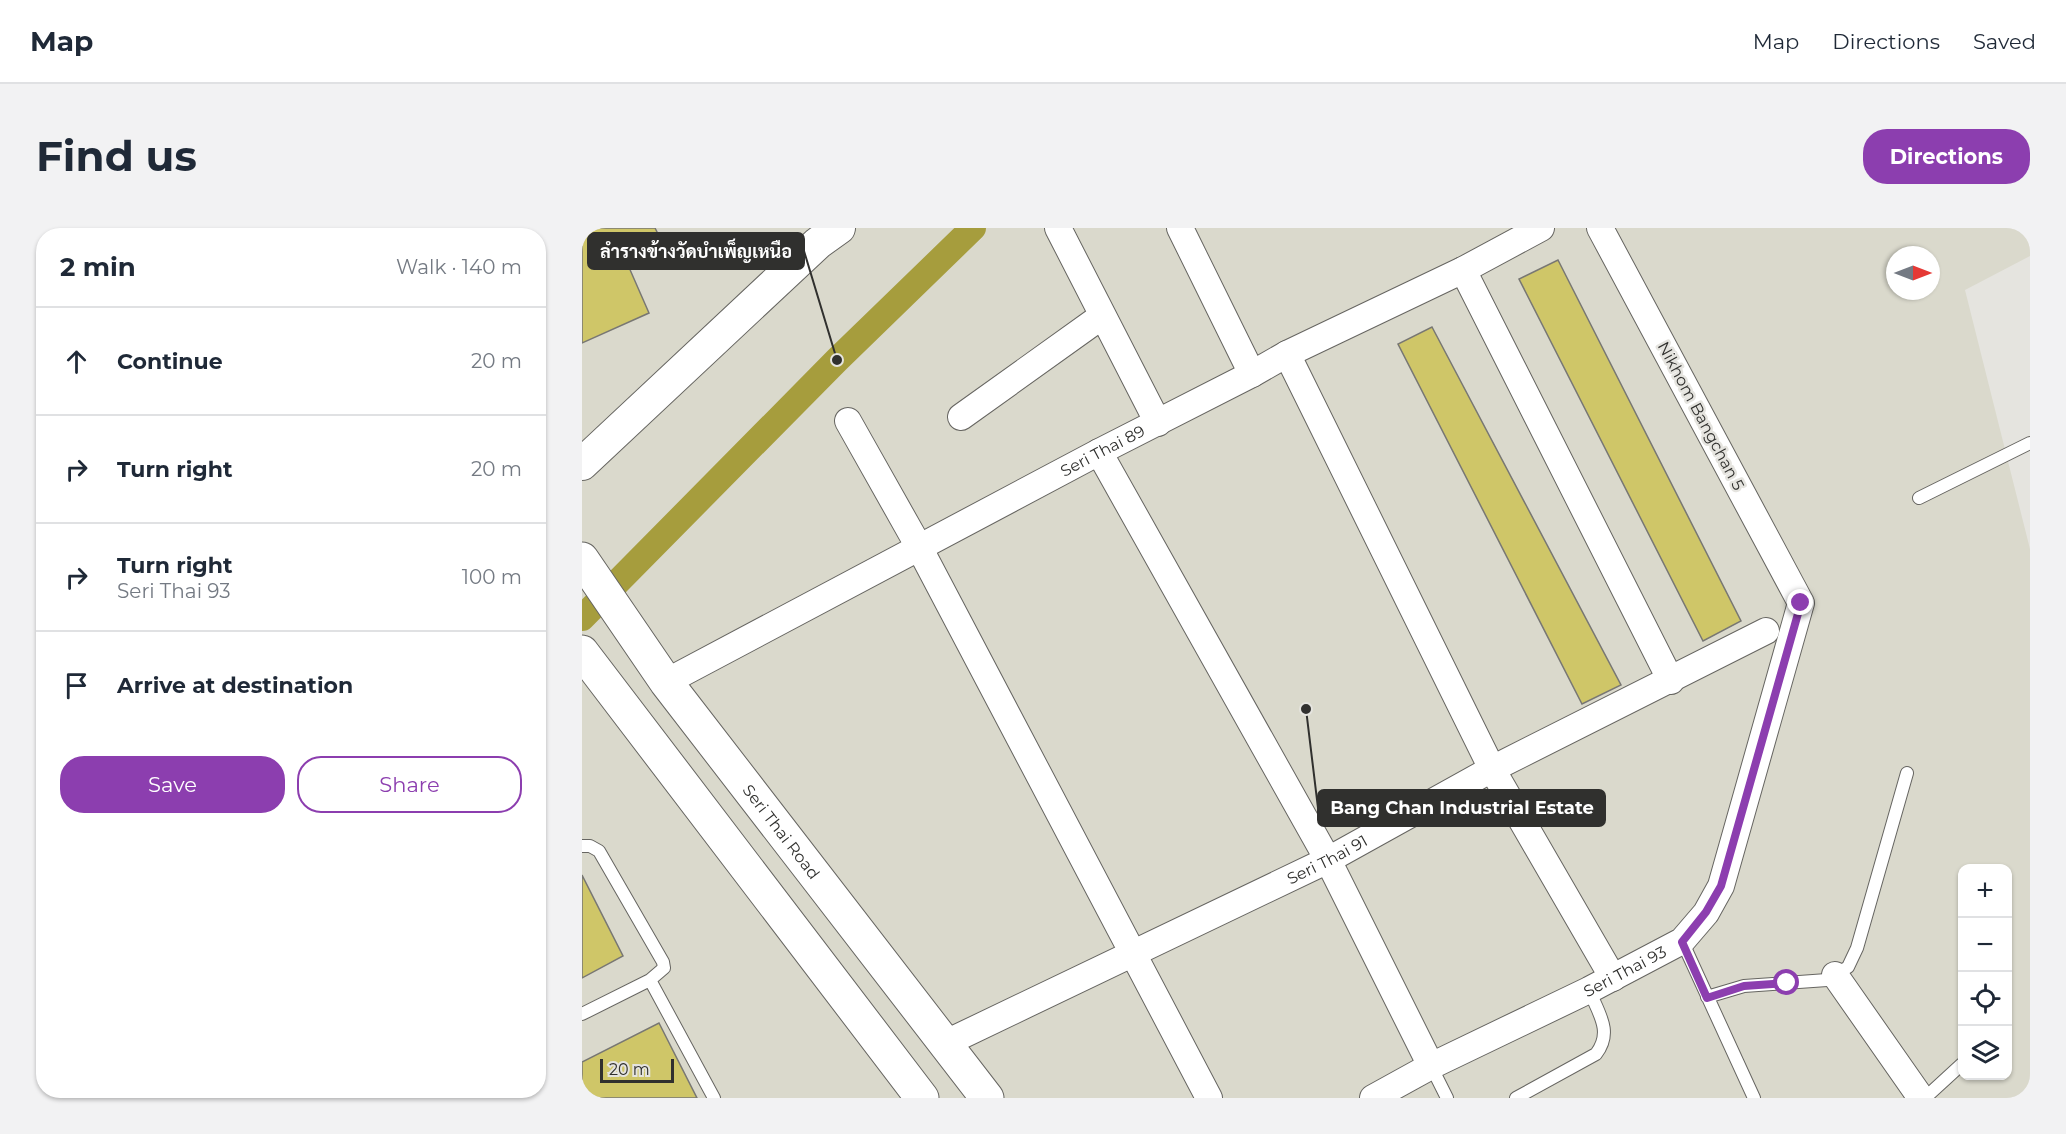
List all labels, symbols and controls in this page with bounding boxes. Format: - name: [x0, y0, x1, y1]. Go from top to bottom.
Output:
- text: Map: [30, 24, 93, 58]
- text: Map: [1753, 29, 1799, 54]
- text: Directions: [1832, 29, 1940, 54]
- text: Saved: [1973, 29, 2036, 54]
- button: Directions: [1863, 129, 2030, 184]
- text: Find us: [36, 130, 197, 182]
- callout: ลำรางข้างวัดบำเพ็ญเหนือ: [588, 233, 804, 269]
- text: ลำรางข้างวัดบำเพ็ญเหนือ: [600, 238, 792, 263]
- north arrow: [1886, 246, 1940, 300]
- text: 2 min: [60, 251, 136, 283]
- text: Walk · 140 m: [396, 255, 522, 279]
- street label: Nikhom Bangchan 5: [1654, 339, 1748, 493]
- icon: ahead: [60, 345, 93, 378]
- text: Continue: [117, 348, 223, 375]
- text: 20 m: [471, 349, 522, 373]
- street label: Seri Thai 89: [1057, 421, 1148, 480]
- icon: right: [60, 453, 93, 486]
- text: Turn right: [117, 456, 232, 483]
- text: 20 m: [471, 457, 522, 481]
- text: Turn right: [117, 552, 232, 579]
- icon: right: [60, 561, 93, 594]
- text: 100 m: [462, 565, 522, 589]
- text: Seri Thai 93: [117, 579, 231, 603]
- route end: [1787, 589, 1813, 615]
- icon: arrive: [60, 669, 93, 702]
- text: Arrive at destination: [117, 672, 353, 699]
- button: Save: [60, 756, 285, 813]
- button: Share: [297, 756, 522, 813]
- street label: Seri Thai Road: [739, 781, 824, 883]
- callout: Bang Chan Industrial Estate: [1318, 790, 1605, 826]
- text: Bang Chan Industrial Estate: [1330, 797, 1594, 819]
- street label: Seri Thai 91: [1284, 831, 1371, 888]
- map controls: [1958, 864, 2012, 1080]
- button: +: [1958, 864, 2012, 918]
- button: −: [1958, 918, 2012, 972]
- street label: Seri Thai 93: [1580, 942, 1669, 1001]
- route start: [1773, 969, 1799, 995]
- button: locate: [1958, 972, 2012, 1026]
- button: layers: [1958, 1026, 2012, 1080]
- scale bar: [600, 1056, 674, 1084]
- text: 20 m: [609, 1060, 650, 1079]

